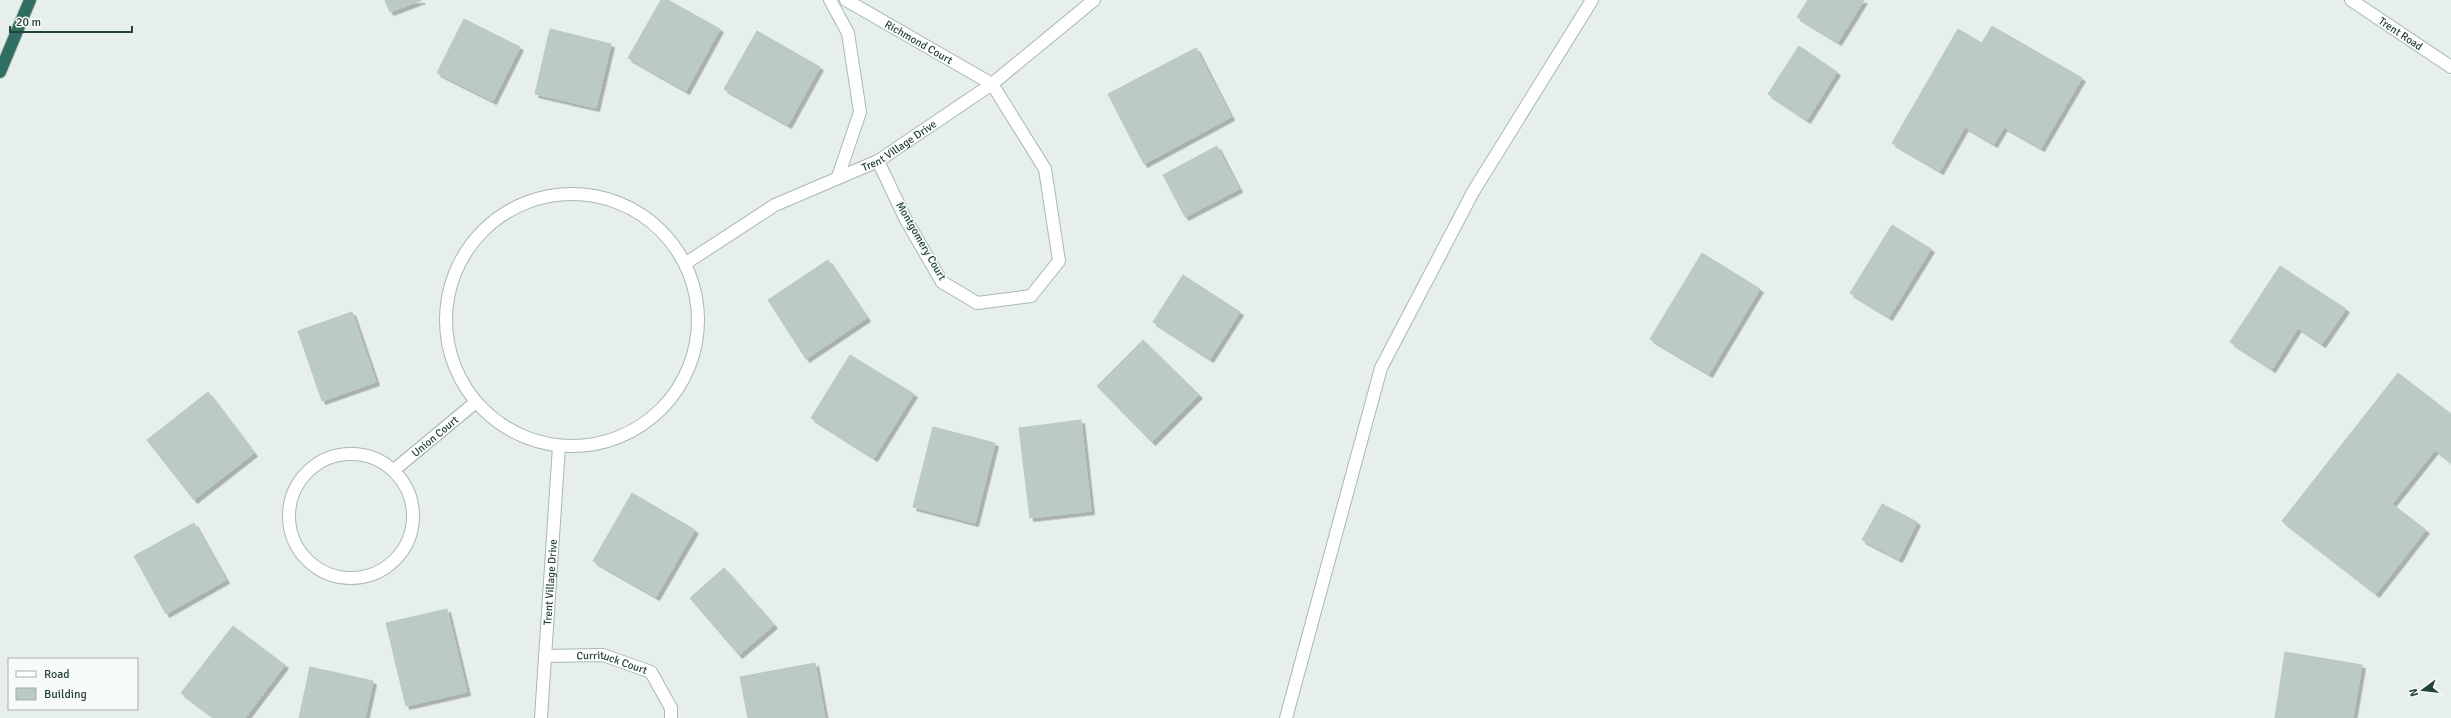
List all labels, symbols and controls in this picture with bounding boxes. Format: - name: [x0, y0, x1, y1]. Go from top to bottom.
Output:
- scale bar: [10, 8, 132, 34]
- street label: Trent Road: [2376, 14, 2425, 53]
- text: 20 m: [16, 15, 41, 30]
- street label: Richmond Court: [883, 17, 955, 67]
- street label: Trent Village Drive: [860, 117, 939, 174]
- street label: Montgomery Court: [893, 199, 949, 283]
- street label: Union Court: [409, 413, 461, 459]
- street label: Trent Village Drive: [541, 539, 559, 626]
- street label: Currituck Court: [576, 648, 649, 677]
- legend: [8, 658, 138, 710]
- text: Road: [44, 667, 70, 682]
- north arrow: [2403, 670, 2443, 710]
- text: Building: [44, 687, 87, 702]
- text: N: [2407, 687, 2421, 698]

